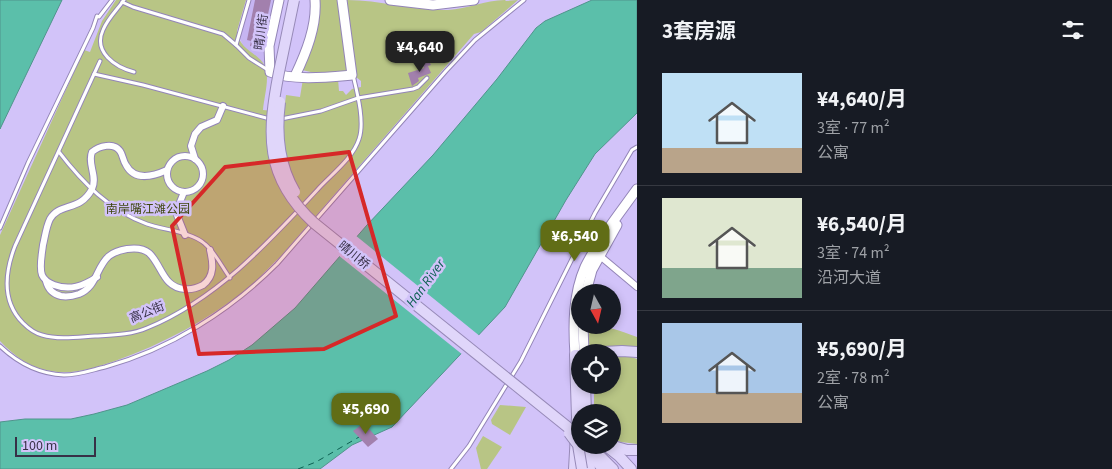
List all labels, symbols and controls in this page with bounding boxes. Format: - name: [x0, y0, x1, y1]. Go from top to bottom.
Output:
- street label: 晴川街: [251, 13, 272, 51]
- text: 3套房源: [662, 16, 736, 46]
- icon: filters: [1059, 16, 1087, 44]
- pin: ¥4,640: [379, 30, 461, 73]
- text: ¥4,640: [396, 36, 444, 58]
- text: ¥4,640/月: [817, 84, 907, 114]
- icon: home: [702, 93, 762, 153]
- text: 3室 · 77 m²: [817, 117, 890, 139]
- text: 公寓: [817, 142, 849, 164]
- park label: 南岸嘴江滩公园: [106, 201, 190, 218]
- text: ¥6,540/月: [817, 209, 907, 239]
- icon: home: [702, 218, 762, 278]
- pin: ¥6,540: [534, 220, 616, 262]
- text: ¥6,540: [551, 225, 599, 247]
- street label: 晴川桥: [334, 237, 373, 273]
- text: 3室 · 74 m²: [817, 242, 890, 264]
- water label: Han River: [401, 254, 451, 312]
- text: 沿河大道: [817, 267, 881, 289]
- north arrow: [571, 284, 621, 334]
- map controls: [571, 284, 621, 454]
- street label: 高公街: [127, 298, 167, 327]
- text: ¥5,690/月: [817, 334, 907, 364]
- icon: home: [702, 343, 762, 403]
- button: locate: [571, 344, 621, 394]
- text: 2室 · 78 m²: [817, 367, 890, 389]
- pin: ¥5,690: [325, 392, 407, 435]
- text: 公寓: [817, 392, 849, 414]
- text: ¥5,690: [342, 398, 390, 420]
- button: layers: [571, 404, 621, 454]
- scale bar: [15, 434, 96, 457]
- text: 100 m: [22, 436, 57, 456]

